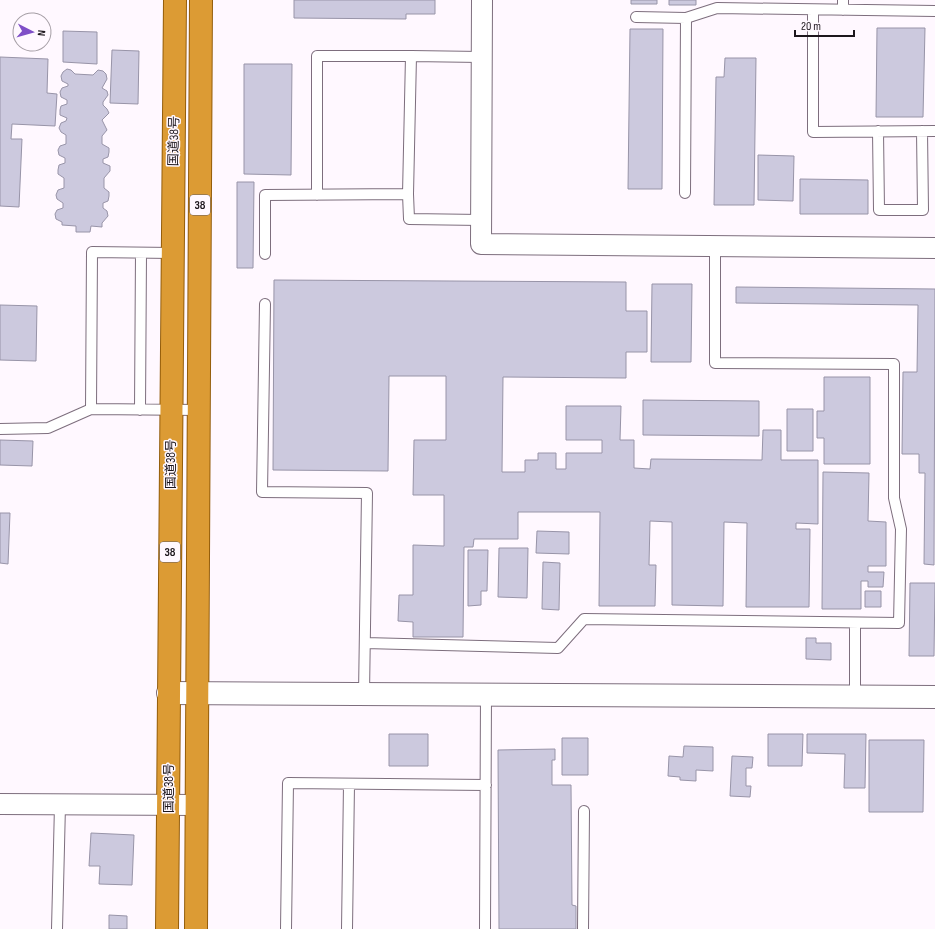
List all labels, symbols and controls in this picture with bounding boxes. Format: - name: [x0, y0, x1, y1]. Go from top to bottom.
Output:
- north arrow: [12, 12, 52, 52]
- scale bar: [795, 12, 854, 38]
- text: 20 m: [801, 19, 821, 34]
- text: N: [35, 29, 48, 37]
- street label: 国道38号: [166, 116, 182, 166]
- road number: 38: [190, 195, 210, 215]
- street label: 国道38号: [163, 439, 179, 489]
- road number: 38: [160, 542, 180, 562]
- street label: 国道38号: [161, 763, 177, 813]

